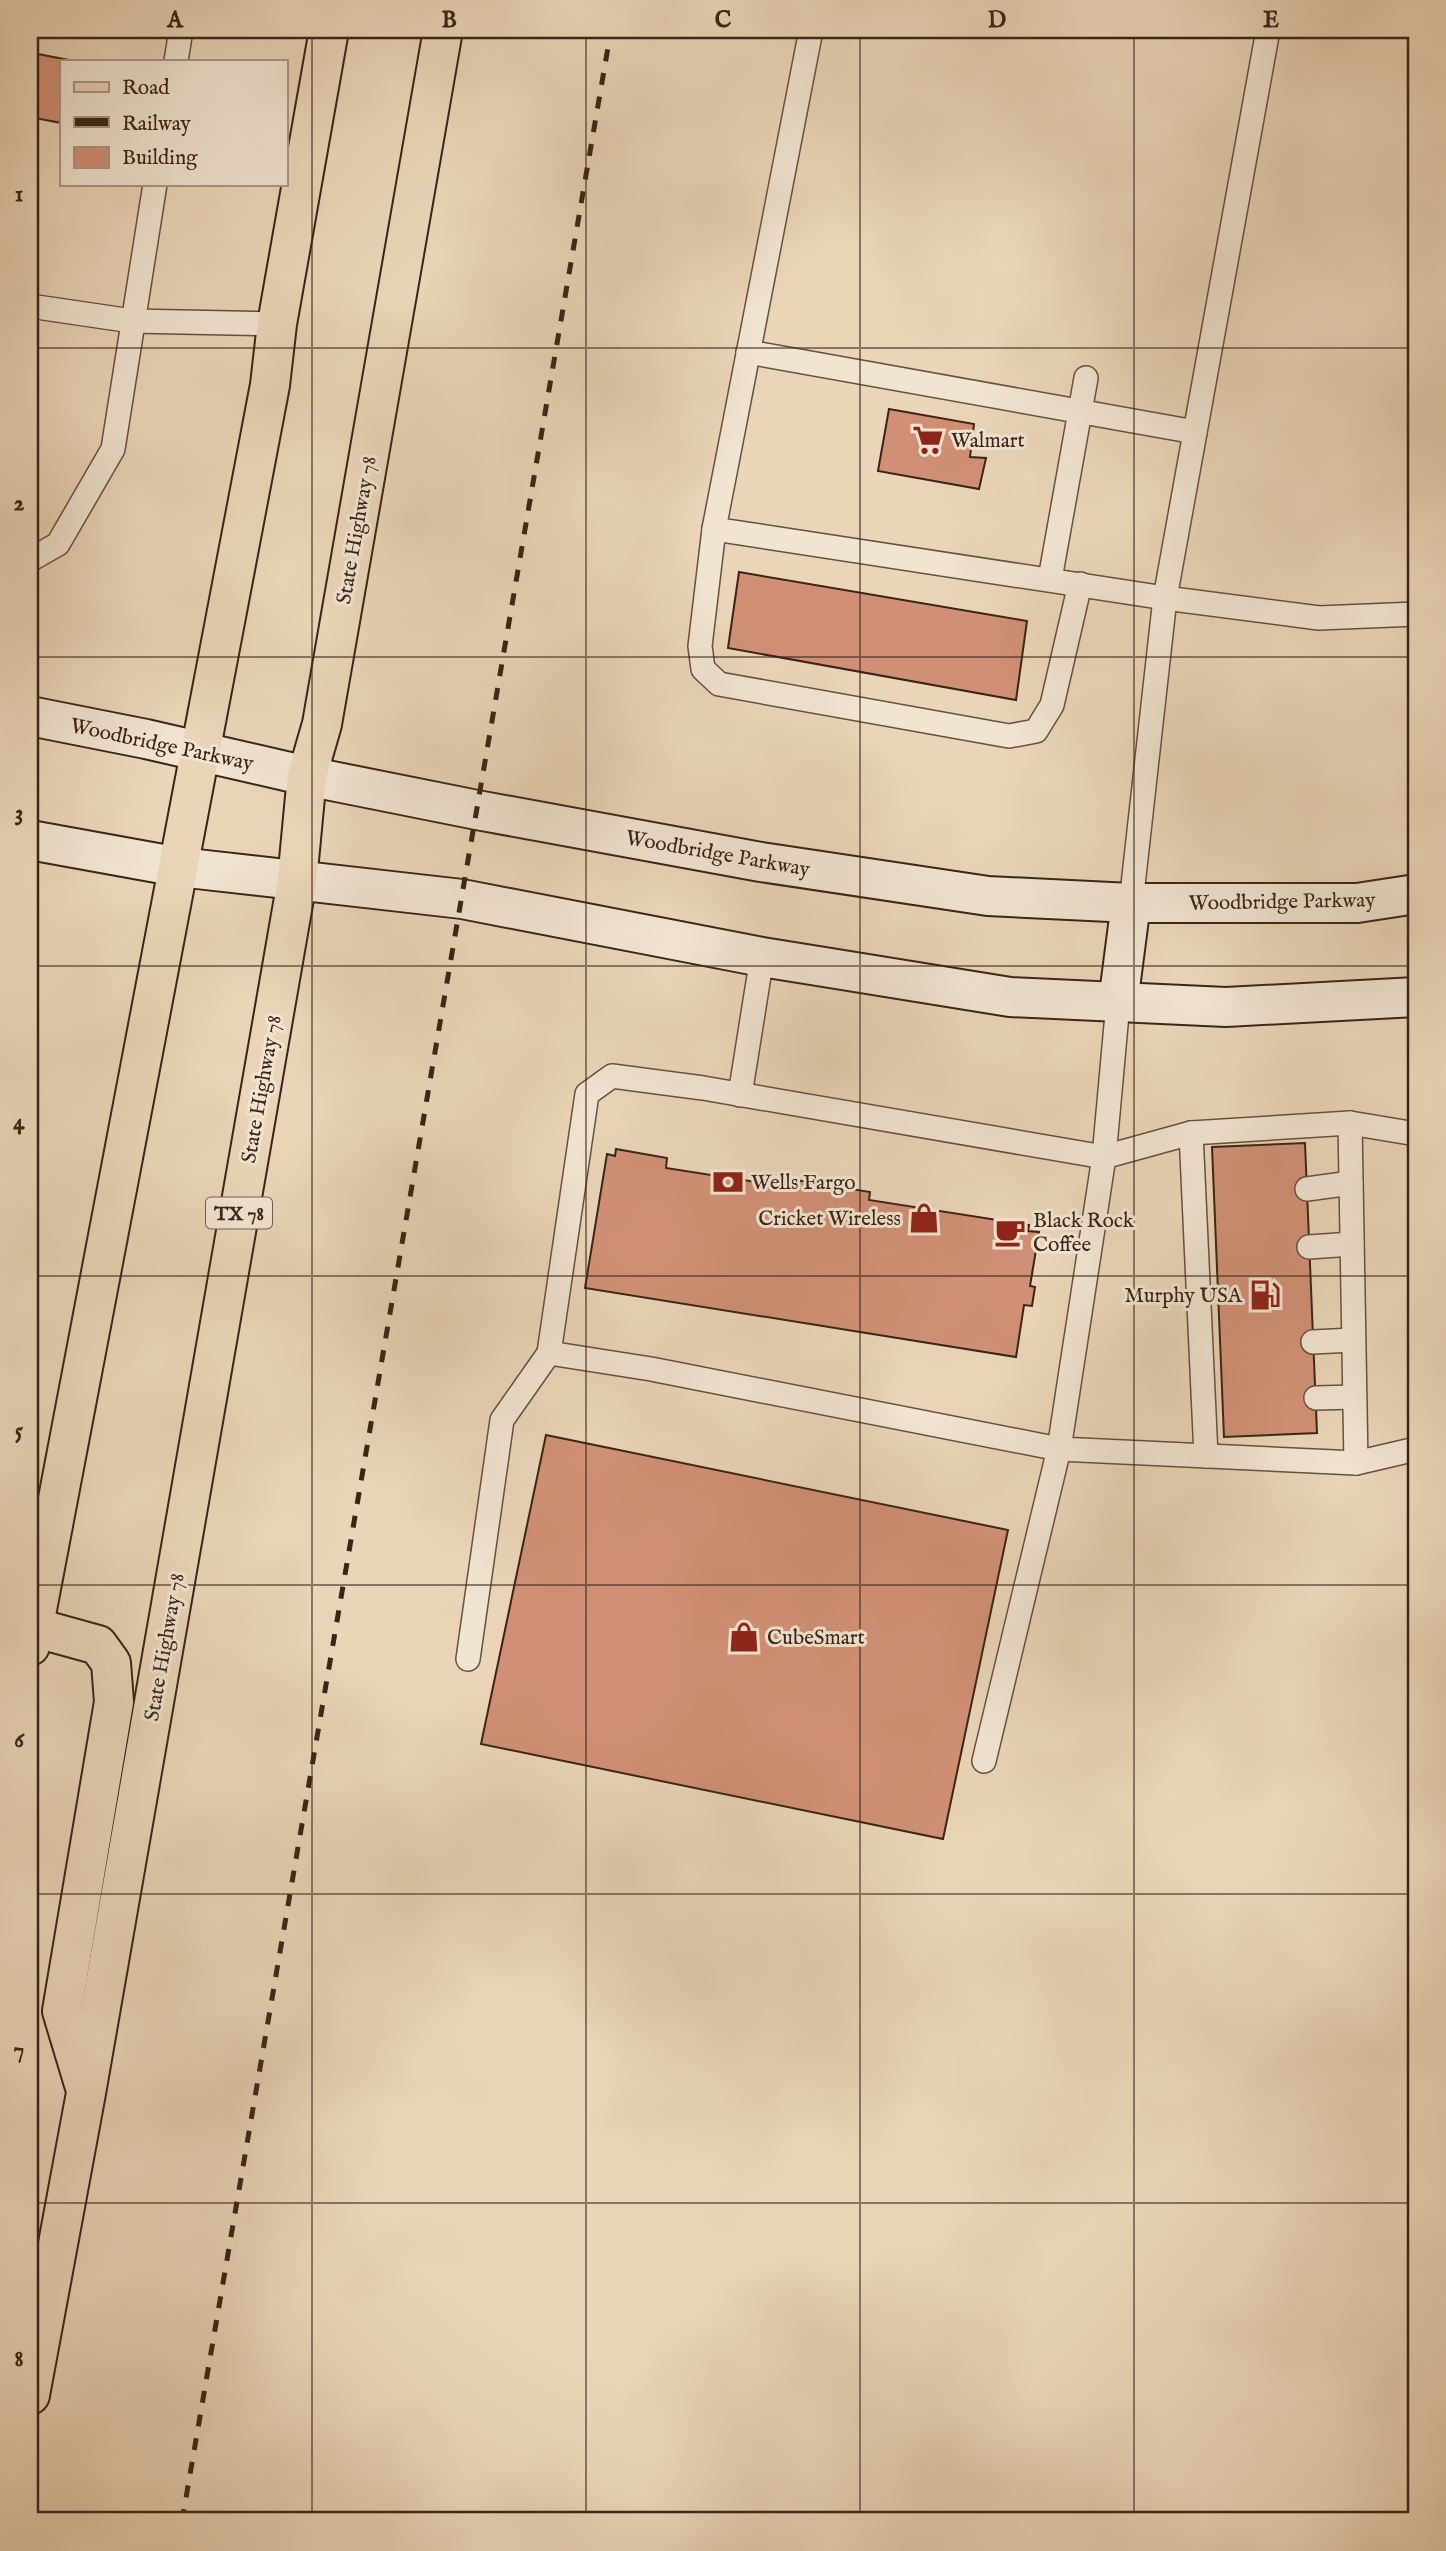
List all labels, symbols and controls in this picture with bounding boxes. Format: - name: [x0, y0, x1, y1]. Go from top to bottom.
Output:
- text: A: [166, 6, 184, 35]
- text: B: [441, 6, 457, 35]
- text: C: [715, 6, 732, 35]
- text: D: [988, 6, 1006, 35]
- text: E: [1263, 6, 1279, 35]
- legend: [60, 60, 287, 186]
- text: Road: [122, 75, 170, 102]
- text: Railway: [122, 111, 192, 138]
- text: Building: [122, 145, 198, 172]
- text: 1: [15, 180, 23, 209]
- supermarket icon: Walmart: [911, 423, 945, 457]
- place label: Walmart: [951, 428, 1025, 455]
- street label: State Highway 78: [331, 454, 384, 606]
- text: 2: [14, 489, 25, 518]
- street label: Woodbridge Parkway: [68, 713, 256, 778]
- text: 3: [15, 799, 23, 828]
- street label: Woodbridge Parkway: [623, 825, 813, 884]
- street label: Woodbridge Parkway: [1188, 887, 1376, 918]
- street label: State Highway 78: [236, 1013, 289, 1165]
- text: 4: [13, 1108, 25, 1137]
- bank icon: Wells Fargo: [711, 1165, 745, 1199]
- place label: Wells Fargo: [751, 1170, 856, 1197]
- road number: TX 78: [206, 1198, 272, 1228]
- shop icon: Cricket Wireless: [907, 1201, 941, 1235]
- place label: Cricket Wireless: [758, 1206, 901, 1233]
- place label: Black Rock Coffee: [1033, 1208, 1135, 1259]
- cafe icon: Black Rock Coffee: [993, 1215, 1027, 1249]
- fuel station icon: Murphy USA: [1248, 1278, 1282, 1312]
- place label: Murphy USA: [1124, 1283, 1243, 1310]
- text: 5: [15, 1417, 24, 1446]
- street label: State Highway 78: [139, 1571, 192, 1723]
- shop icon: CubeSmart: [727, 1620, 761, 1654]
- place label: CubeSmart: [767, 1625, 865, 1652]
- text: 6: [14, 1726, 25, 1755]
- text: 7: [14, 2036, 24, 2065]
- text: 8: [14, 2345, 24, 2374]

